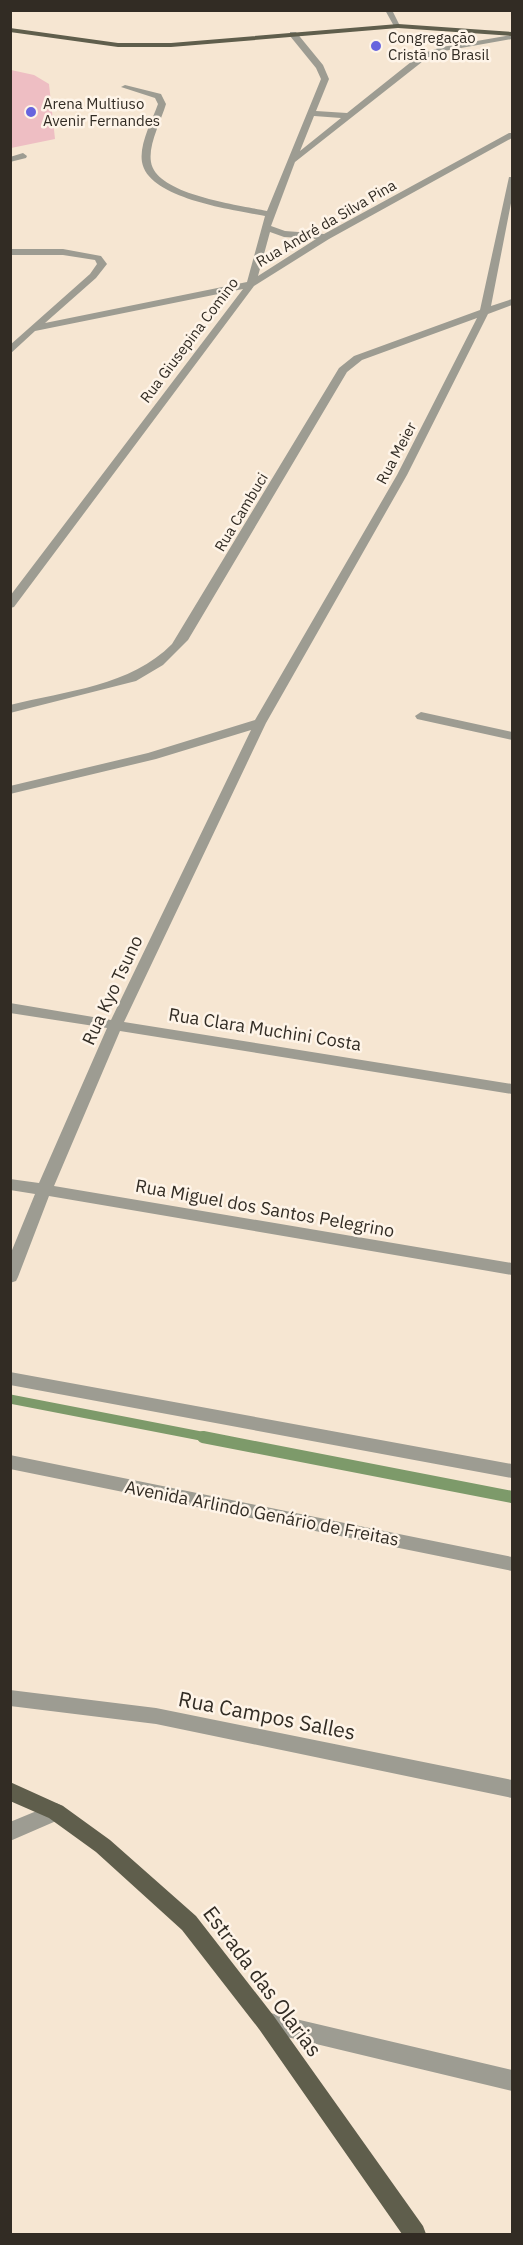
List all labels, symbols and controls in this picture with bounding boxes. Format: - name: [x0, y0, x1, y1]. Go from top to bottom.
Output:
- place label: Congregação Cristã no Brasil: [388, 28, 489, 64]
- marker: Congregação Cristã no Brasil: [369, 39, 383, 53]
- place label: Arena Multiuso Avenir Fernandes: [43, 94, 160, 130]
- marker: Arena Multiuso Avenir Fernandes: [24, 105, 38, 119]
- street label: Rua André da Silva Pina: [253, 175, 399, 271]
- street label: Rua Giusepina Comino: [136, 274, 242, 406]
- street label: Rua Meier: [372, 418, 420, 487]
- street label: Rua Cambuci: [210, 469, 272, 555]
- street label: Rua Kyo Tsuno: [77, 931, 147, 1049]
- street label: Rua Clara Muchini Costa: [167, 1002, 364, 1056]
- street label: Rua Miguel dos Santos Pelegrino: [134, 1174, 396, 1242]
- street label: Avenida Arlindo Genário de Freitas: [123, 1475, 401, 1551]
- street label: Rua Campos Salles: [176, 1684, 358, 1746]
- street label: Estrada das Olarias: [197, 1900, 329, 2062]

